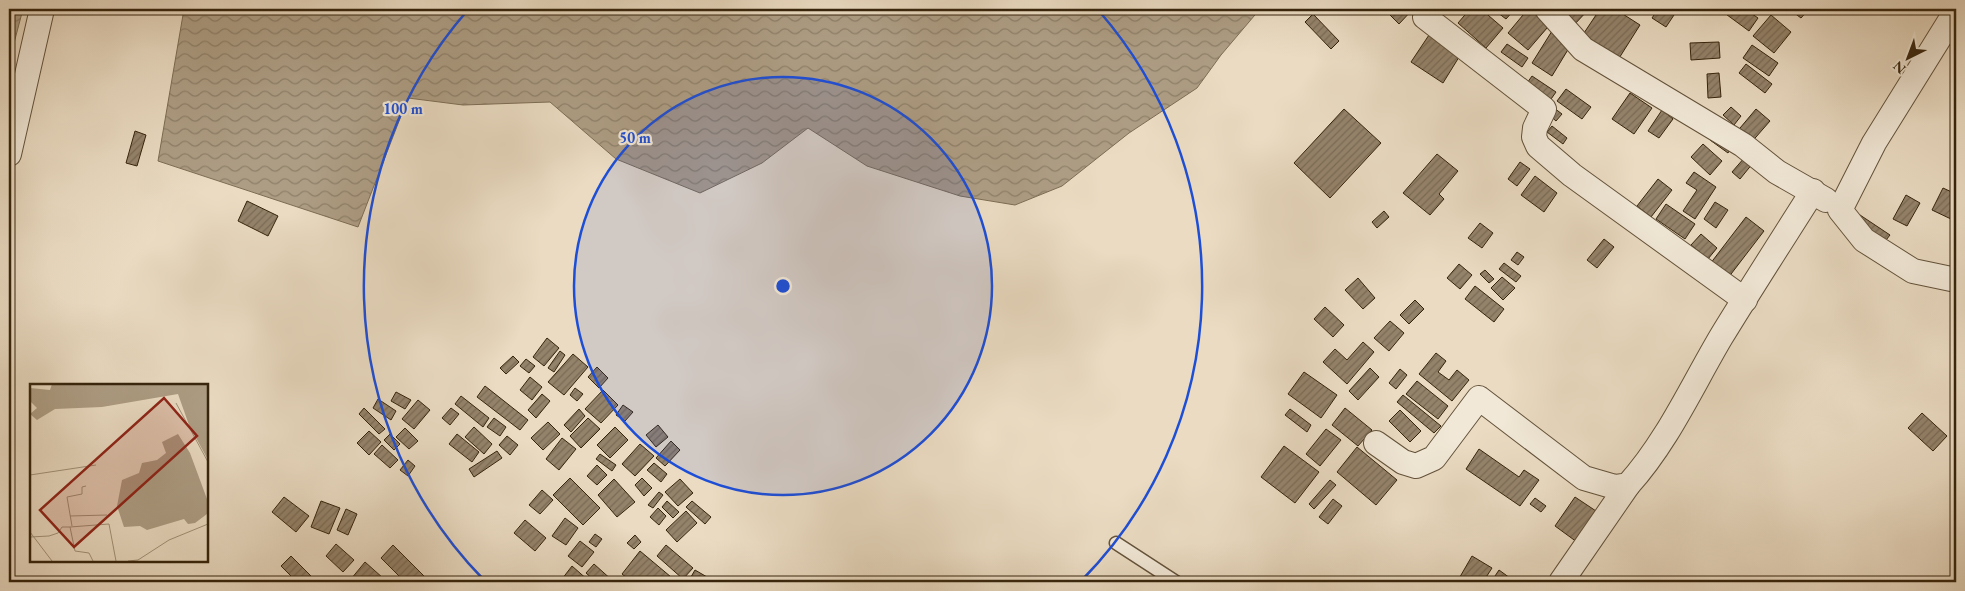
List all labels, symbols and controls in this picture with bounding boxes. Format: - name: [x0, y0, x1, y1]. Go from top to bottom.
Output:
- north arrow: [1882, 32, 1932, 82]
- text: N: [1889, 57, 1910, 78]
- text: 100 m: [383, 99, 423, 118]
- text: 50 m: [619, 128, 651, 147]
- centre of rings: [774, 277, 792, 295]
- inset map: [30, 384, 208, 561]

